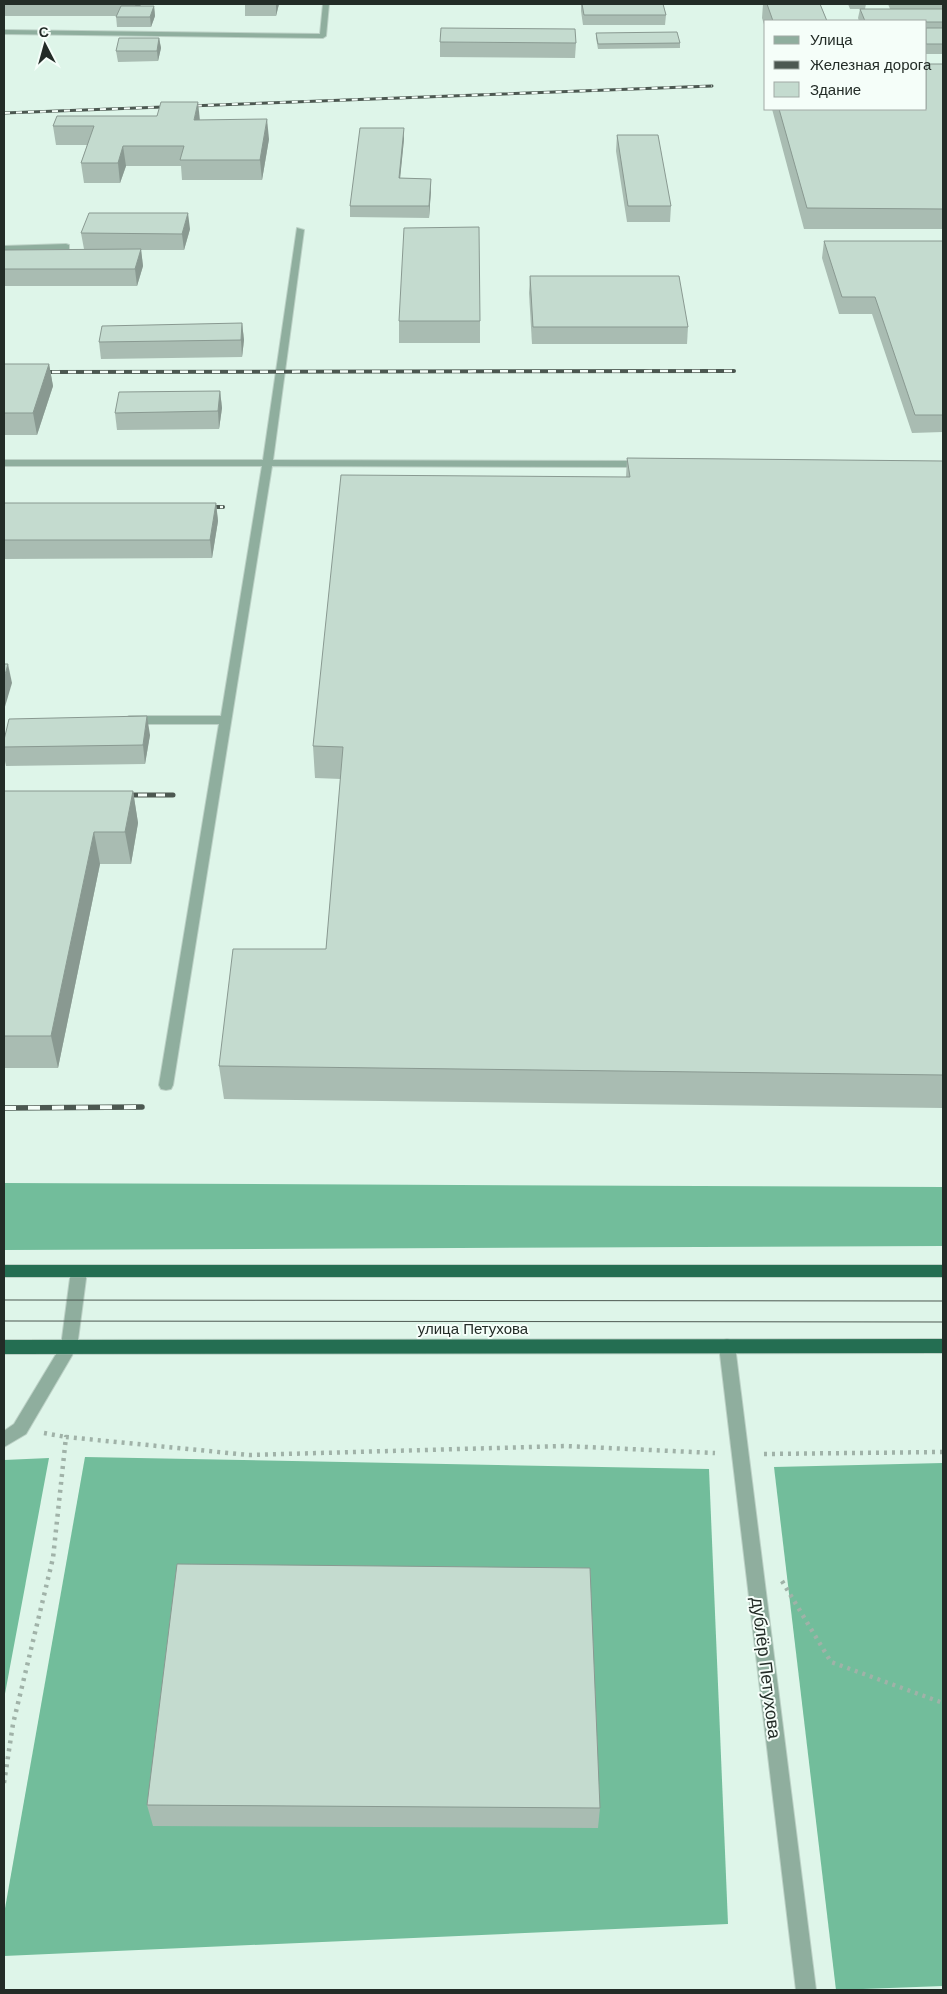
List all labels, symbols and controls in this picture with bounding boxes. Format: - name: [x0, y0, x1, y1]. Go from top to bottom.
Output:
- north arrow: [20, 20, 70, 70]
- legend: [764, 20, 927, 110]
- text: С: [38, 24, 50, 41]
- text: Улица: [810, 31, 853, 48]
- text: Железная дорога: [810, 56, 932, 73]
- text: Здание: [810, 81, 861, 98]
- street label: улица Петухова: [418, 1320, 529, 1337]
- street label: дублёр Петухова: [747, 1596, 785, 1741]

